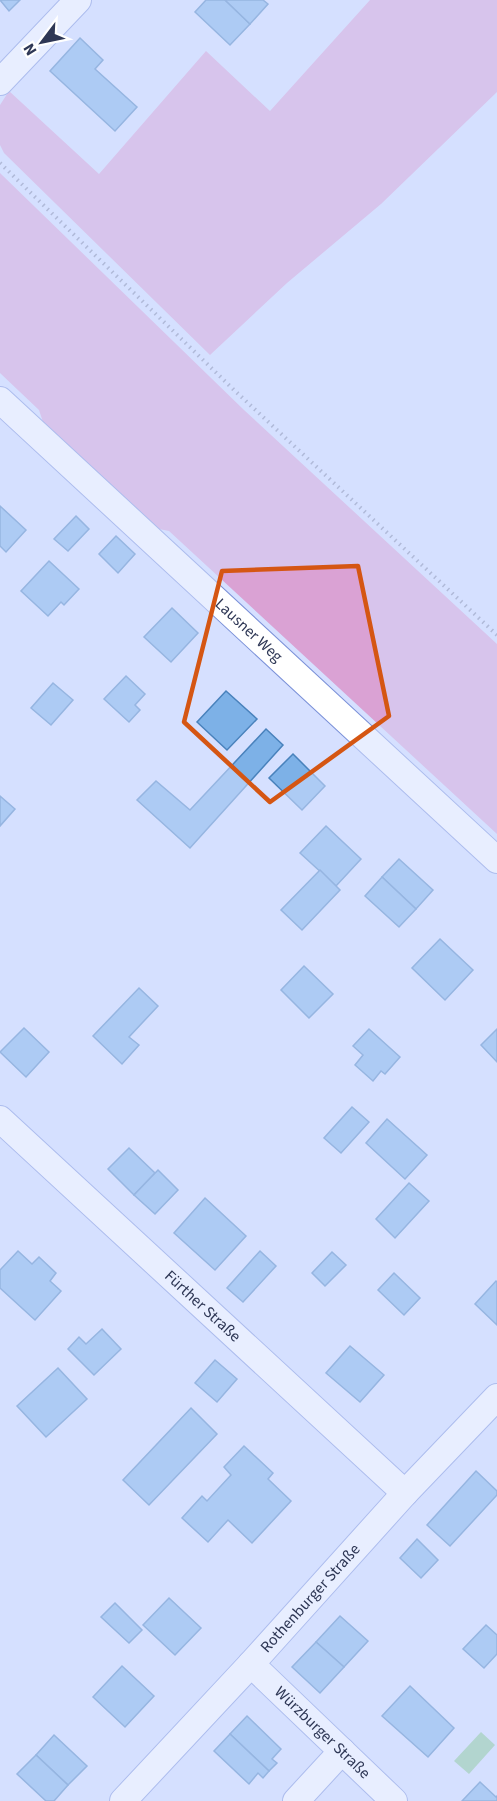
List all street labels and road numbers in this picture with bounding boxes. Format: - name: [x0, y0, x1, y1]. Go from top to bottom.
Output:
- street label: Lausner Weg: [210, 593, 288, 667]
- street label: Fürther Straße: [160, 1265, 246, 1347]
- street label: Rothenburger Straße: [255, 1539, 365, 1658]
- street label: Würzburger Straße: [270, 1681, 375, 1784]

